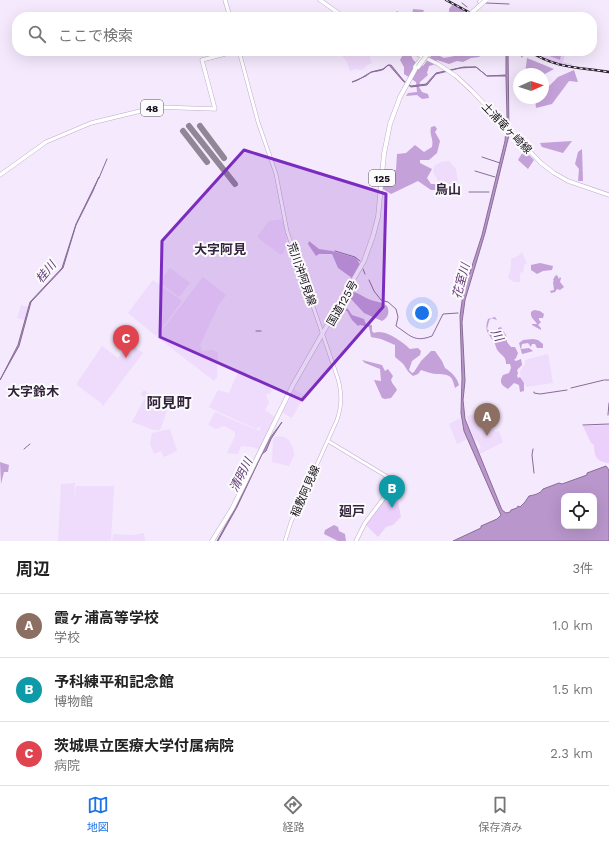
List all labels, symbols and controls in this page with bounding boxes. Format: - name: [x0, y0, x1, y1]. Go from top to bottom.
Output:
- search box: [12, 12, 597, 56]
- icon: search: [26, 23, 48, 45]
- text: ここで検索: [58, 27, 133, 45]
- north arrow: [513, 68, 549, 104]
- road number: 48: [141, 100, 163, 116]
- street label: 土浦竜ヶ崎線: [479, 100, 534, 157]
- road number: 125: [369, 170, 395, 186]
- district label: 烏山: [435, 182, 461, 197]
- street label: 荒川沖阿見線: [285, 241, 318, 307]
- district label: 大字阿見: [194, 242, 246, 257]
- water label: 桂川: [33, 257, 60, 286]
- water label: 花室川: [450, 260, 473, 300]
- street label: 国道125号: [324, 278, 361, 328]
- your location: [412, 303, 432, 323]
- pin: C: [113, 325, 139, 358]
- water label: 川: [488, 326, 507, 345]
- district label: 大字鈴木: [7, 384, 60, 399]
- district label: 阿見町: [146, 394, 192, 412]
- pin: A: [474, 403, 500, 436]
- water label: 清明川: [227, 454, 256, 494]
- street label: 稲敷阿見線: [288, 463, 323, 519]
- pin: B: [379, 475, 405, 508]
- map controls: [561, 493, 597, 529]
- button: locate: [561, 493, 597, 529]
- district label: 廻戸: [339, 504, 365, 519]
- text: 周辺: [16, 559, 50, 579]
- text: 3件: [572, 561, 593, 576]
- text: 霞ヶ浦高等学校: [54, 609, 159, 627]
- text: A: [25, 618, 33, 633]
- text: 1.0 km: [553, 618, 593, 633]
- text: 学校: [54, 630, 80, 645]
- text: 予科練平和記念館: [54, 673, 174, 691]
- text: B: [25, 682, 33, 697]
- text: 1.5 km: [553, 682, 593, 697]
- text: 博物館: [54, 694, 93, 709]
- text: 茨城県立医療大学付属病院: [54, 737, 234, 755]
- text: C: [25, 746, 33, 761]
- text: 2.3 km: [550, 746, 593, 761]
- text: 病院: [54, 758, 80, 773]
- tab: 地図: [87, 794, 109, 834]
- tab: 経路: [282, 794, 304, 834]
- tab: 保存済み: [478, 794, 522, 834]

